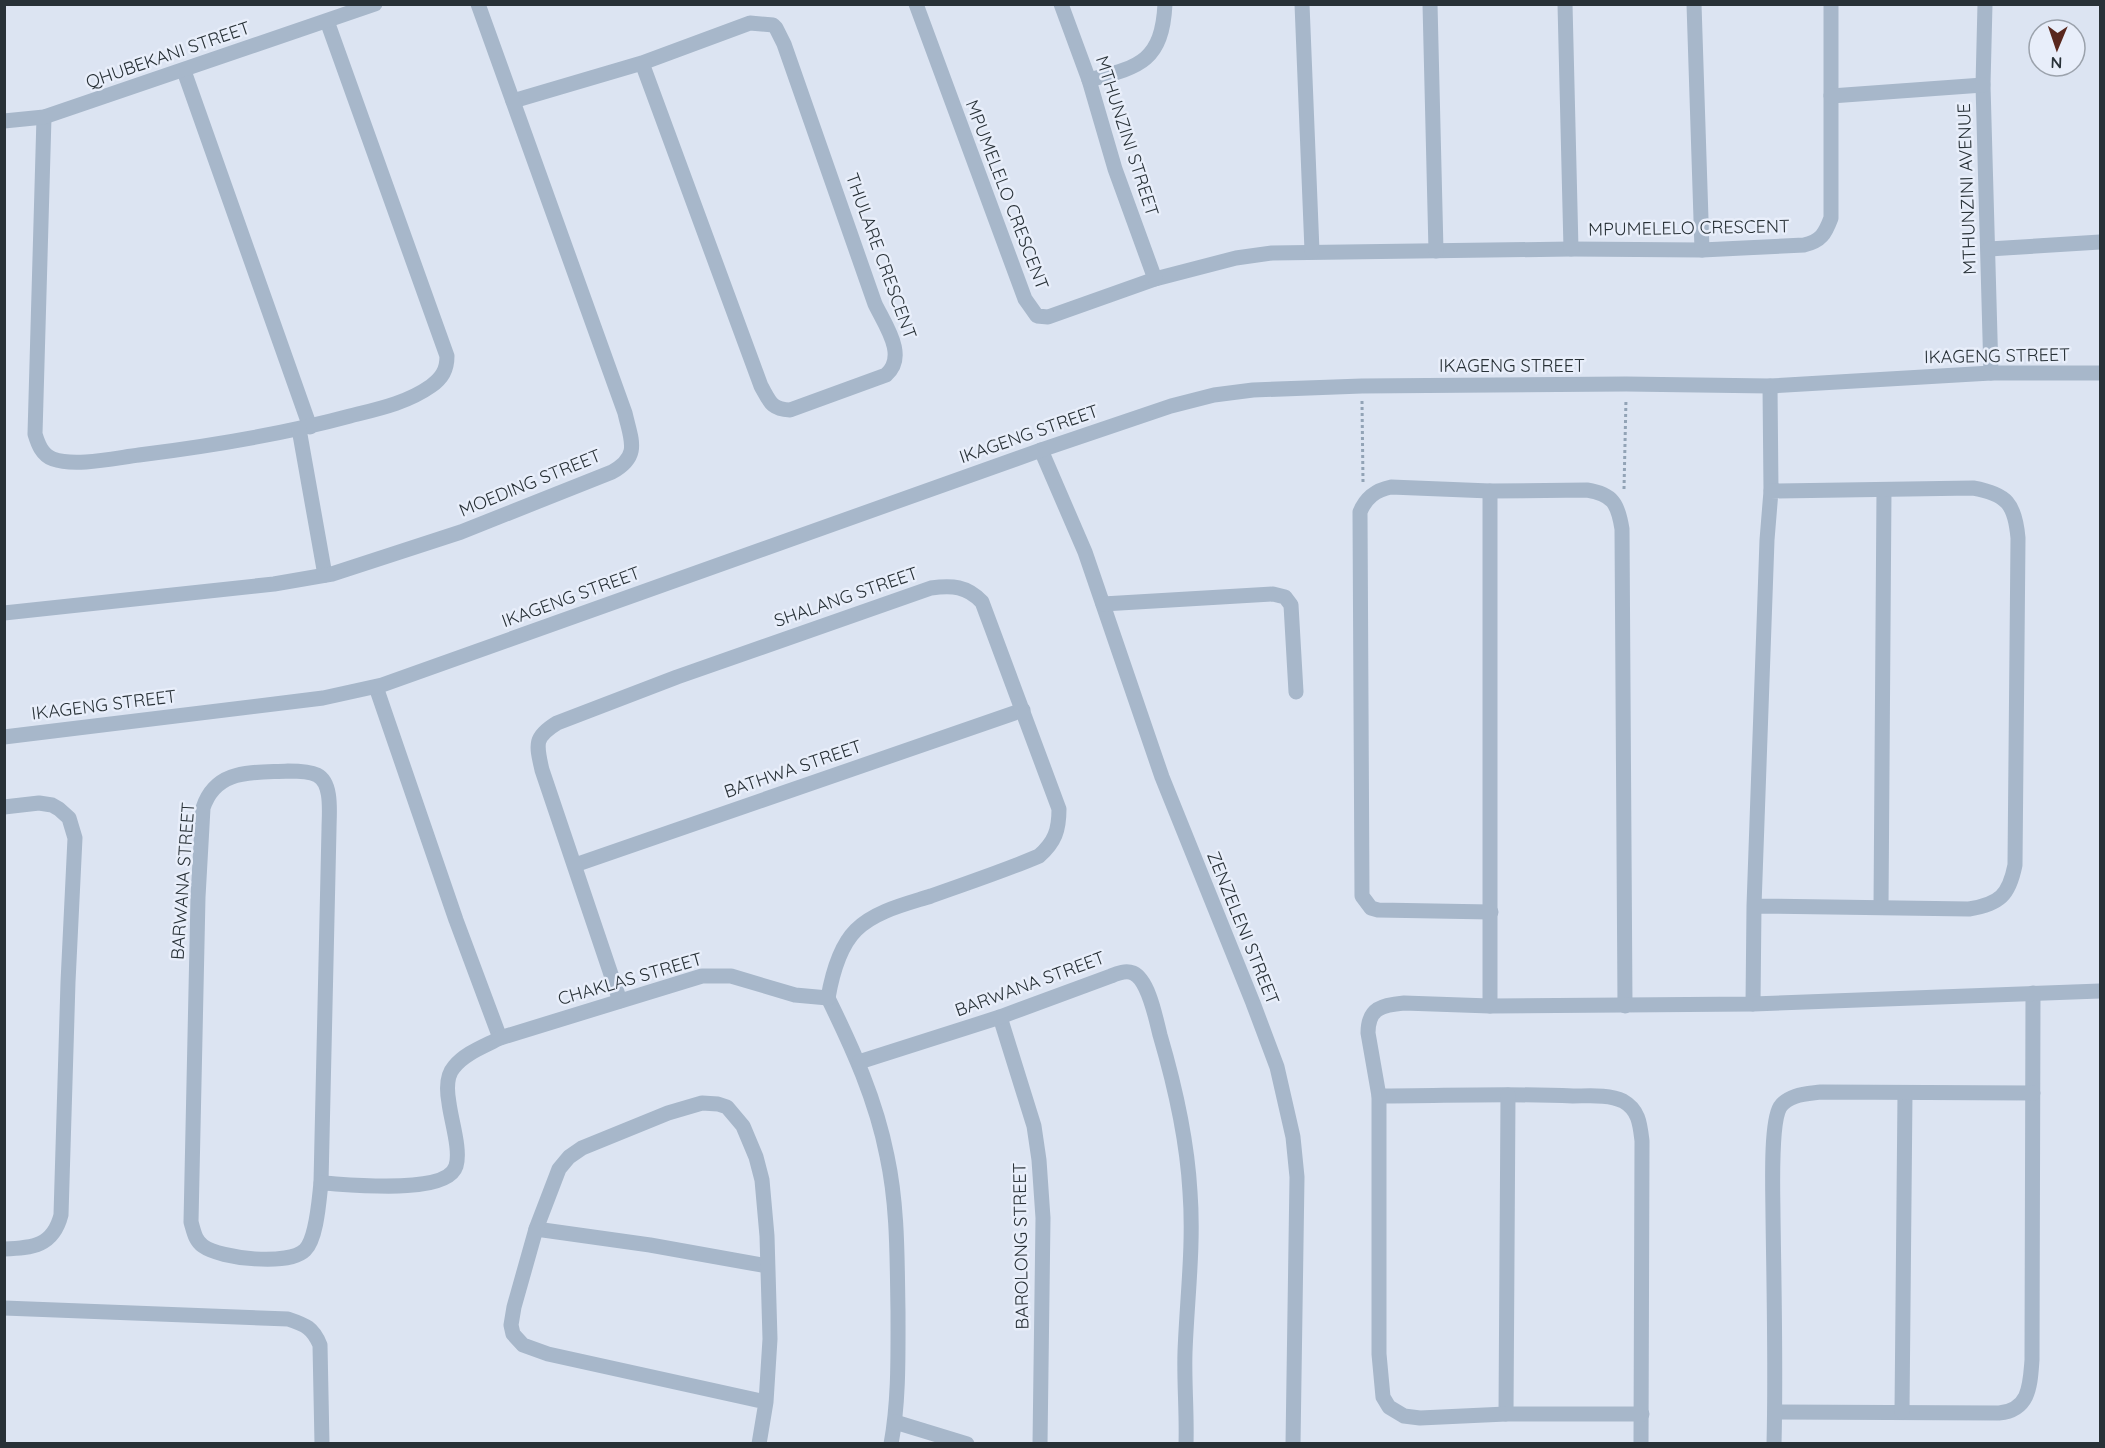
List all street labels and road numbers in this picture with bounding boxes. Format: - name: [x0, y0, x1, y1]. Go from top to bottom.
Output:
- street label: QHUBEKANI STREET: [83, 16, 253, 93]
- street label: MTHUNZINI STREET: [1091, 53, 1164, 219]
- street label: MPUMELELO CRESCENT: [961, 97, 1054, 293]
- street label: MTHUNZINI AVENUE: [1952, 103, 1981, 275]
- street label: THULARE CRESCENT: [841, 170, 922, 342]
- street label: MPUMELELO CRESCENT: [1588, 214, 1790, 241]
- street label: IKAGENG STREET: [1924, 343, 2070, 368]
- street label: IKAGENG STREET: [1439, 354, 1585, 377]
- street label: IKAGENG STREET: [956, 399, 1102, 468]
- street label: MOEDING STREET: [455, 444, 604, 522]
- street label: IKAGENG STREET: [498, 561, 643, 632]
- street label: SHALANG STREET: [771, 561, 921, 632]
- street label: IKAGENG STREET: [30, 684, 178, 725]
- street label: BATHWA STREET: [721, 734, 865, 803]
- street label: BARWANA STREET: [166, 801, 199, 961]
- street label: ZENZELENI STREET: [1202, 848, 1285, 1008]
- street label: BARWANA STREET: [952, 946, 1108, 1021]
- street label: CHAKLAS STREET: [555, 947, 705, 1010]
- street label: BAROLONG STREET: [1008, 1162, 1033, 1330]

